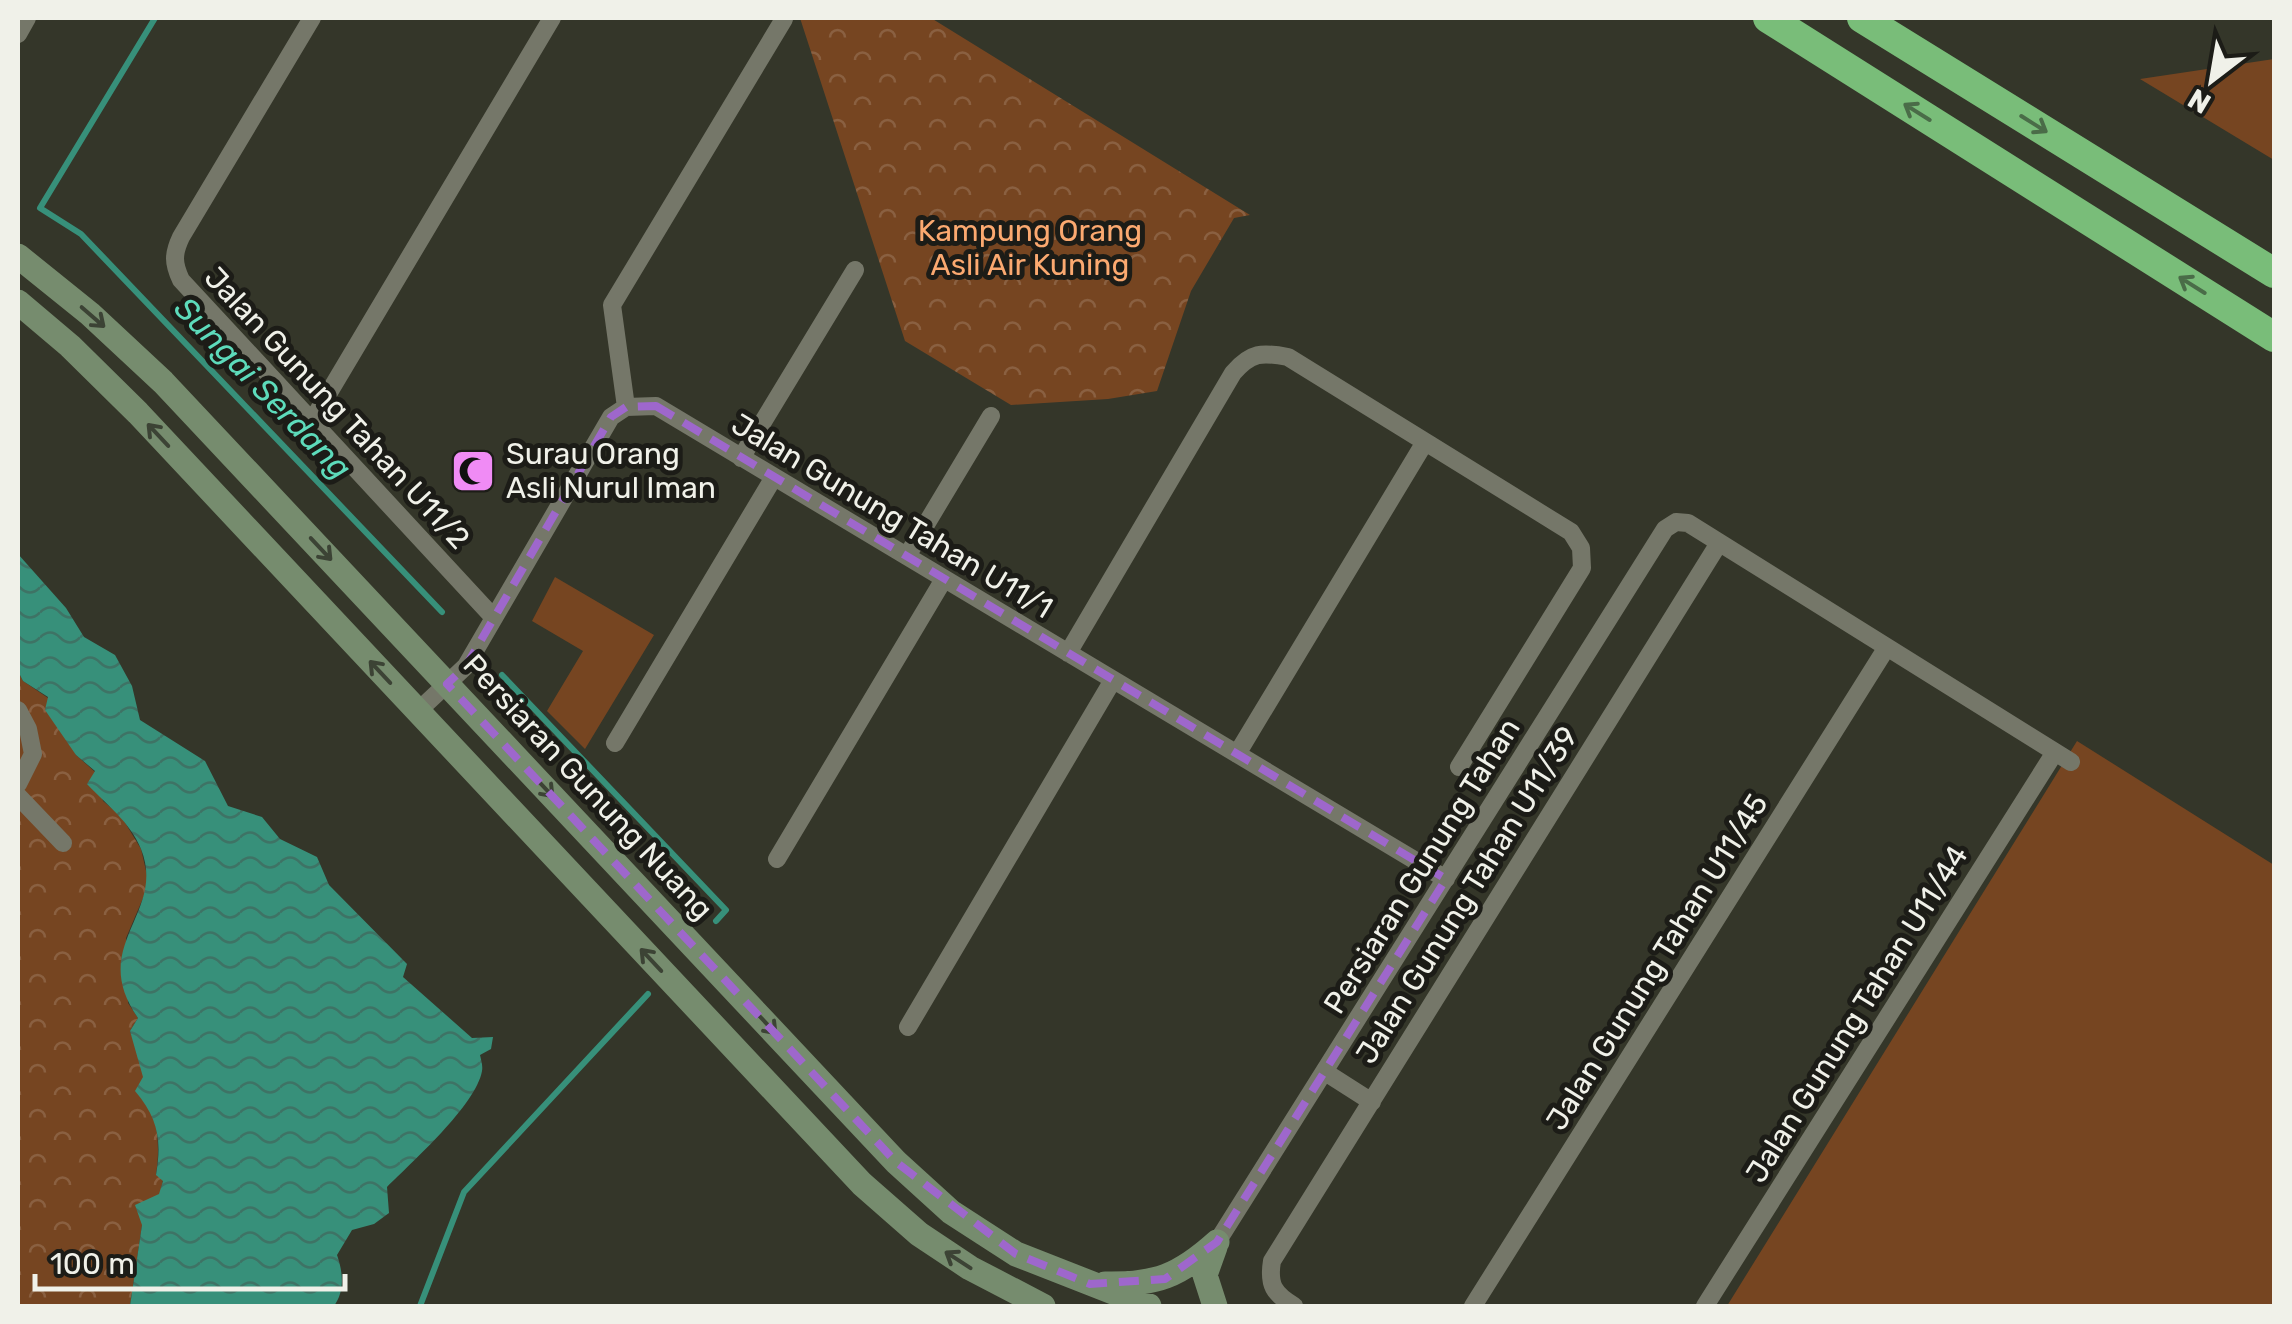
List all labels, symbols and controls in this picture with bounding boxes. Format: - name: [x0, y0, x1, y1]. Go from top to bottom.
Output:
- north arrow: [2162, 30, 2262, 130]
- text: N: [2182, 82, 2217, 120]
- one-way arrow: [1903, 101, 1932, 122]
- one-way arrow: [2019, 114, 2048, 134]
- park label: Kampung Orang Asli Air Kuning: [918, 213, 1142, 283]
- street label: Jalan Gunung Tahan U11/2: [197, 260, 477, 556]
- one-way arrow: [2178, 274, 2207, 295]
- water label: Sungai Serdang: [167, 289, 359, 487]
- one-way arrow: [80, 306, 106, 328]
- street label: Jalan Gunung Tahan U11/1: [725, 406, 1059, 626]
- one-way arrow: [147, 423, 170, 448]
- place label: Surau Orang Asli Nurul Iman: [506, 436, 716, 506]
- mosque icon: Surau Orang Asli Nurul Iman: [450, 448, 496, 494]
- one-way arrow: [309, 537, 333, 561]
- street label: Persiaran Gunung Nuang: [456, 647, 720, 927]
- one-way arrow: [368, 661, 392, 685]
- street label: Persiaran Gunung Tahan: [1316, 712, 1528, 1020]
- street label: Jalan Gunung Tahan U11/39: [1348, 720, 1586, 1070]
- one-way arrow: [531, 774, 555, 798]
- street label: Jalan Gunung Tahan U11/45: [1538, 787, 1776, 1137]
- street label: Jalan Gunung Tahan U11/44: [1738, 839, 1976, 1189]
- one-way arrow: [640, 948, 663, 973]
- one-way arrow: [754, 1011, 778, 1035]
- scale bar: [35, 1229, 345, 1291]
- text: 100 m: [50, 1246, 135, 1282]
- one-way arrow: [944, 1249, 972, 1270]

